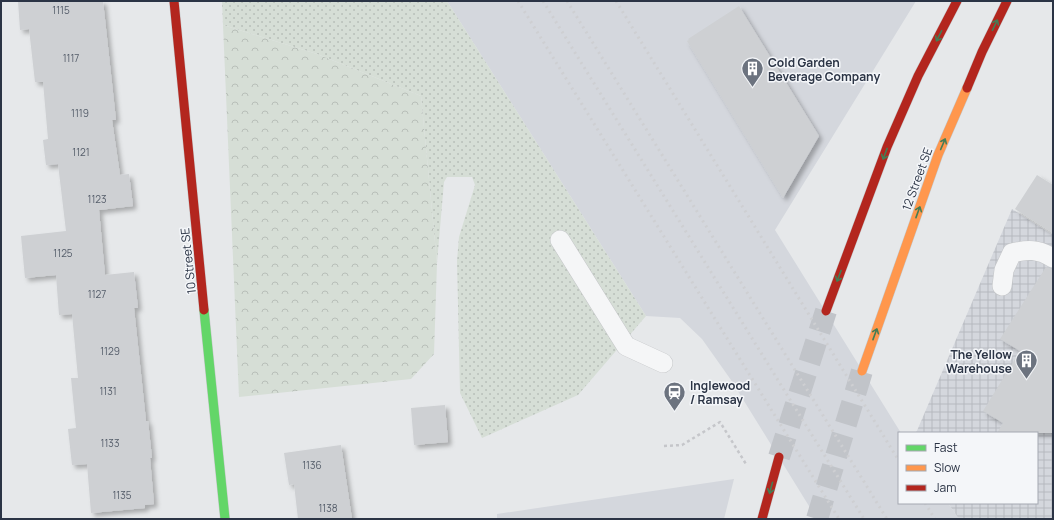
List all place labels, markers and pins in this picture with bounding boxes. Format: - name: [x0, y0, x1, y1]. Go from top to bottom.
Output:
- place label: Cold Garden Beverage Company: [768, 54, 880, 85]
- building icon: Cold Garden Beverage Company: [740, 56, 766, 89]
- place label: The Yellow Warehouse: [946, 346, 1012, 377]
- building icon: The Yellow Warehouse: [1014, 348, 1040, 381]
- place label: Inglewood / Ramsay: [690, 377, 750, 408]
- station icon: Inglewood / Ramsay: [662, 379, 688, 412]

